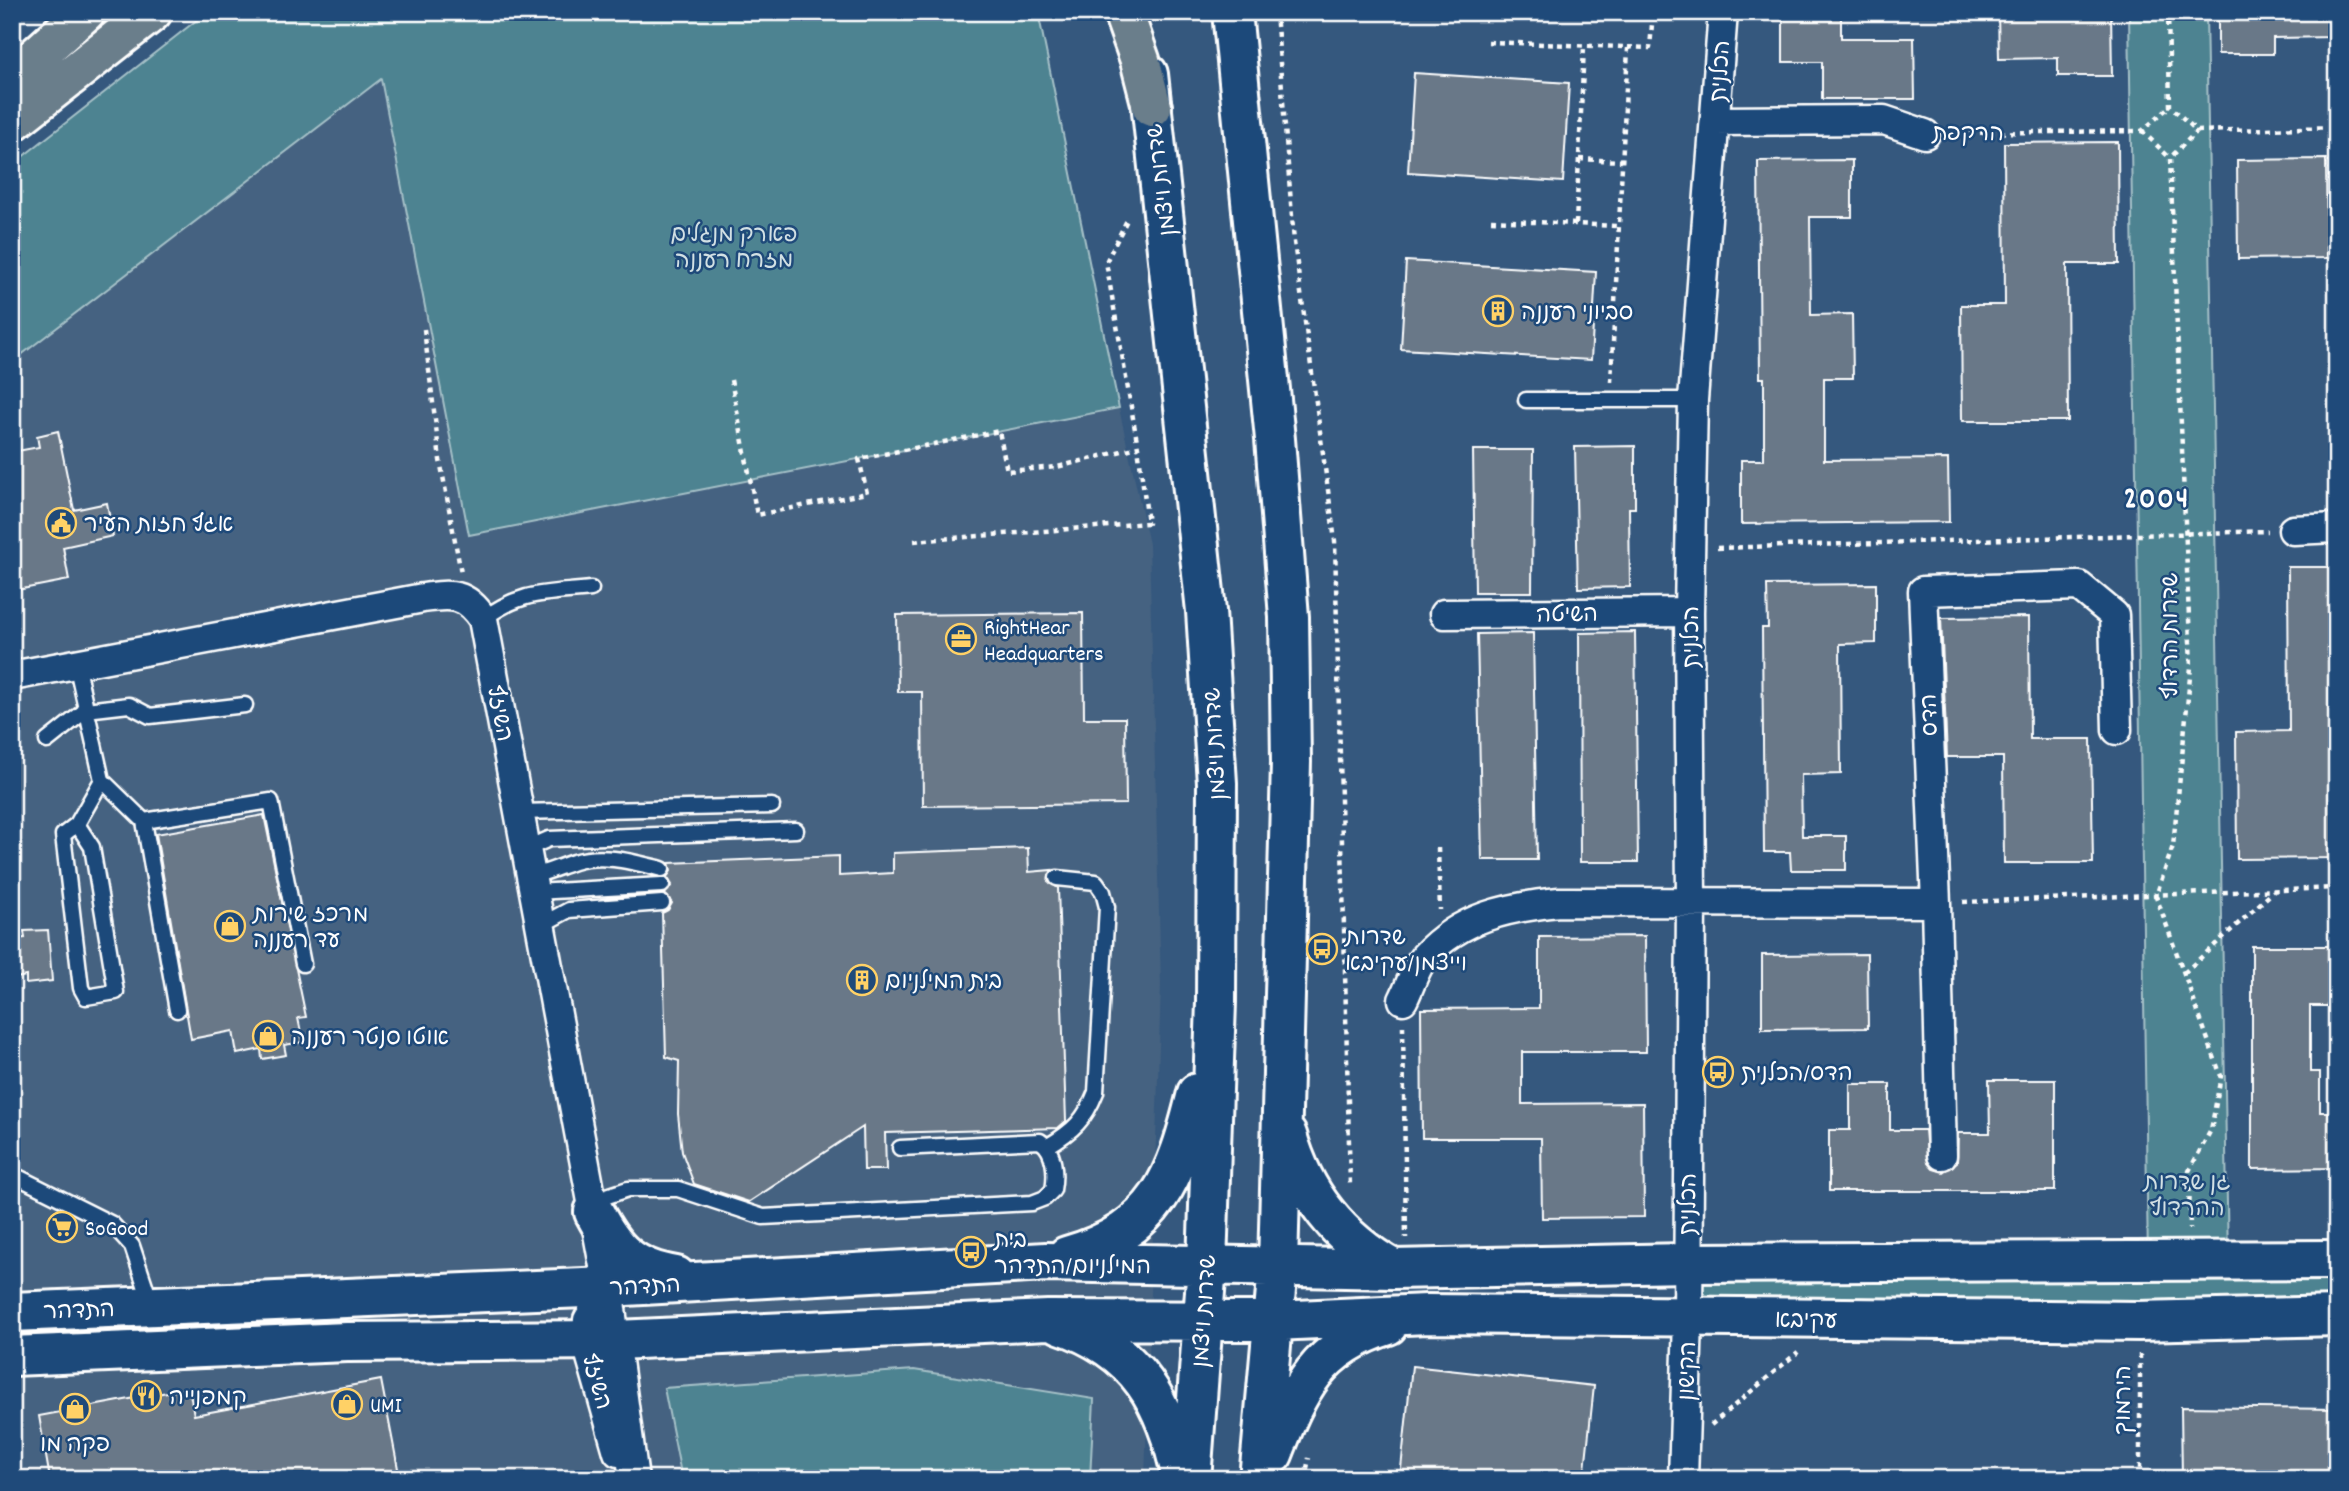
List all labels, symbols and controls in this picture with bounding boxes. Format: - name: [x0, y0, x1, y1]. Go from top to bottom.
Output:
- street label: הכלנית: [1704, 39, 1741, 104]
- street label: הרקפת: [1931, 119, 2004, 152]
- street label: שדרות ויצמן: [1140, 121, 1187, 238]
- park label: פארק מנגלים מזרח רעננה: [671, 220, 797, 279]
- building icon: סביוני רעננה: [1481, 294, 1515, 328]
- place label: סביוני רעננה: [1521, 298, 1633, 331]
- district label: 2004: [2124, 480, 2190, 523]
- public building icon: אגף חזות העיר: [44, 506, 78, 540]
- place label: אגף חזות העיר: [84, 510, 233, 543]
- street label: שדרות הרדוף: [2156, 573, 2189, 699]
- street label: השיטה: [1536, 599, 1598, 634]
- street label: הכלנית: [1677, 606, 1710, 668]
- place label: RightHear Headquarters: [984, 613, 1104, 672]
- office icon: RightHear Headquarters: [944, 622, 978, 656]
- street label: השיזף: [476, 682, 519, 745]
- street label: שדרות ויצמן: [1198, 686, 1237, 801]
- street label: הדס: [1914, 693, 1949, 737]
- place label: מרכז שירות עד רעננה: [251, 900, 368, 959]
- shop icon: מרכז שירות עד רעננה: [213, 909, 247, 943]
- place label: שדרות וייצמן/עקיבא: [1343, 923, 1467, 982]
- bus stop icon: שדרות וייצמן/עקיבא: [1305, 932, 1339, 966]
- building icon: בית המילניום: [845, 963, 879, 997]
- place label: בית המילניום: [885, 967, 1002, 1000]
- shop icon: אוטו סנטר רעננה: [251, 1019, 285, 1053]
- place label: אוטו סנטר רעננה: [291, 1023, 449, 1056]
- bus stop icon: הדס/הכלנית: [1701, 1055, 1735, 1089]
- place label: הדס/הכלנית: [1741, 1059, 1853, 1092]
- park label: גן שדרות ההרדוף: [2142, 1168, 2231, 1227]
- street label: הכלנית: [1673, 1173, 1708, 1236]
- supermarket icon: SoGood: [45, 1210, 79, 1244]
- place label: SoGood: [85, 1214, 148, 1247]
- place label: בית המילניום/התדהר: [993, 1226, 1151, 1285]
- bus stop icon: בית המילניום/התדהר: [954, 1235, 988, 1269]
- street label: שדרות ויצמן: [1186, 1254, 1227, 1369]
- street label: התדהר: [609, 1270, 682, 1307]
- street label: התדהר: [43, 1295, 115, 1330]
- street label: עקיבא: [1775, 1306, 1837, 1339]
- street label: הקישון: [1672, 1341, 1707, 1402]
- street label: השיזף: [571, 1350, 618, 1414]
- street label: הירמוך: [2109, 1365, 2142, 1435]
- restaurant icon: קמפנייה: [129, 1379, 163, 1413]
- place label: קמפנייה: [169, 1383, 247, 1416]
- shop icon: UMI: [330, 1387, 364, 1421]
- place label: UMI: [370, 1391, 402, 1424]
- shop icon: פקה מו: [58, 1392, 92, 1426]
- place label: פקה מו: [40, 1430, 110, 1463]

